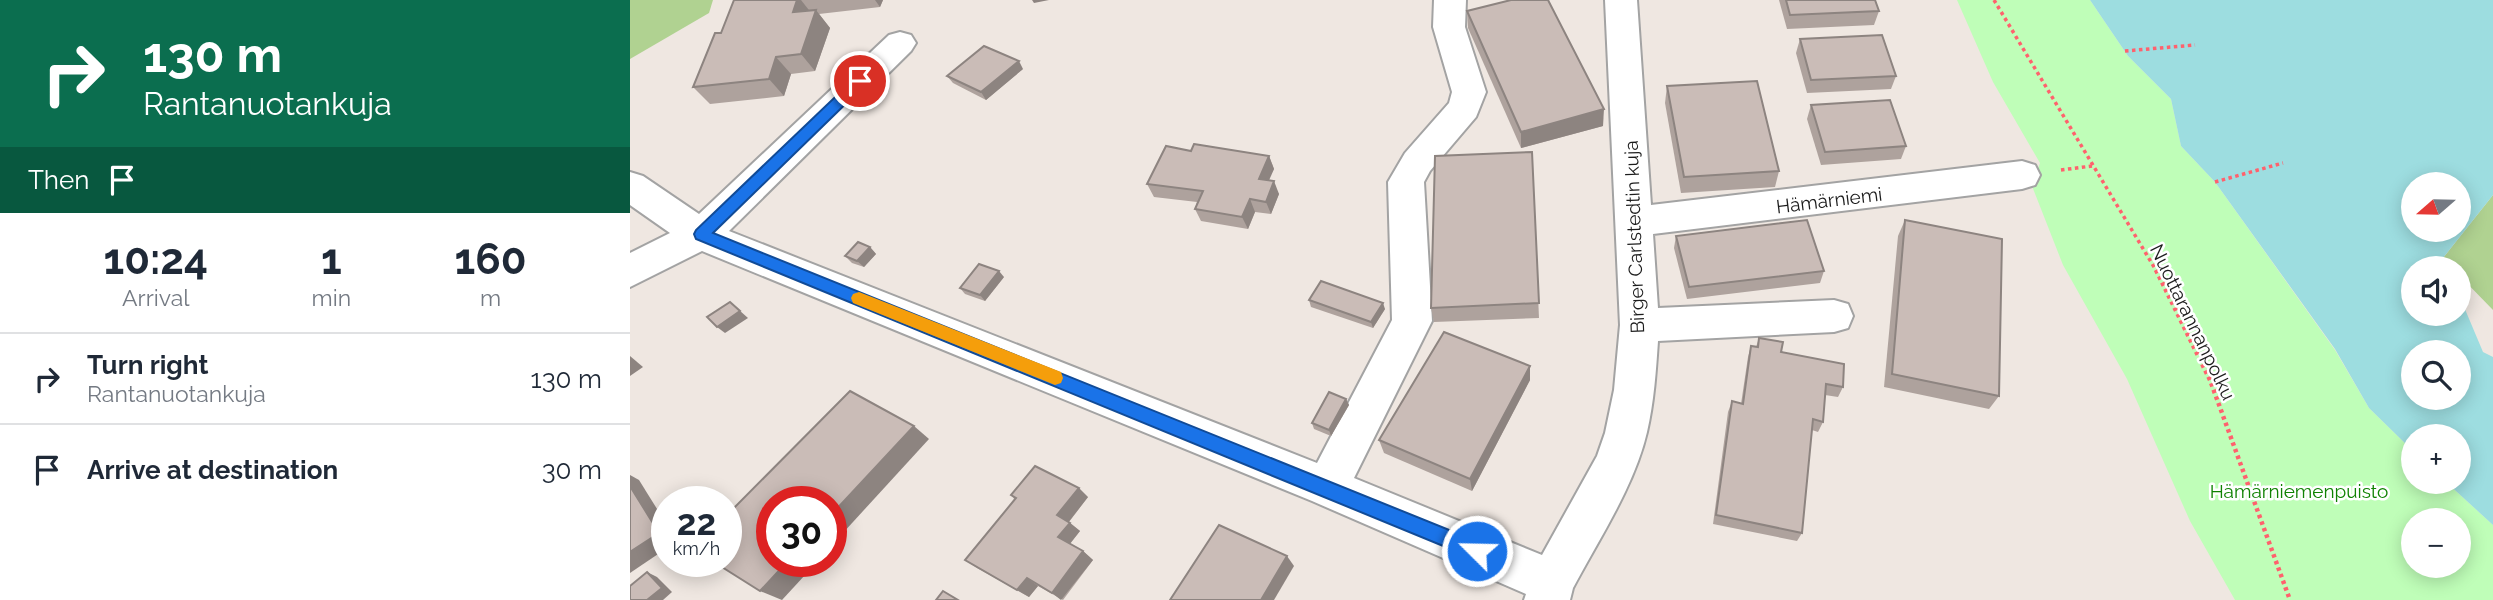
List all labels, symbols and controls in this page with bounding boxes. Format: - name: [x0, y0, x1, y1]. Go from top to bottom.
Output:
- text: 130 m: [143, 26, 282, 83]
- icon: right: [28, 28, 119, 119]
- pin: [830, 51, 890, 111]
- icon: arrive: [841, 62, 879, 100]
- text: Rantanuotankuja: [143, 85, 392, 122]
- street label: Birger Carlstedtin kuja: [1620, 140, 1648, 334]
- icon: arrive: [103, 161, 141, 199]
- text: Then: [28, 165, 89, 195]
- north arrow: [2401, 172, 2471, 242]
- map controls: [2401, 172, 2471, 578]
- street label: Hämärniemi: [1775, 183, 1883, 217]
- text: 10:24: [103, 235, 208, 284]
- text: 1: [321, 235, 342, 284]
- text: 160: [455, 235, 527, 284]
- street label: Nuottarannanpolku: [2146, 241, 2240, 403]
- button: sound: [2401, 256, 2471, 326]
- text: Arrival: [122, 284, 189, 311]
- text: min: [312, 284, 351, 311]
- text: m: [480, 284, 501, 311]
- button: search: [2401, 340, 2471, 410]
- text: Turn right: [87, 350, 208, 380]
- icon: right: [28, 360, 66, 398]
- text: 130 m: [531, 364, 602, 394]
- text: Rantanuotankuja: [87, 380, 266, 407]
- button: +: [2401, 424, 2471, 494]
- icon: arrive: [28, 451, 66, 489]
- text: Arrive at destination: [87, 455, 338, 485]
- text: 30 m: [542, 455, 602, 485]
- park label: Hämärniemenpuisto: [2210, 480, 2388, 502]
- speed limit sign: 30: [756, 486, 847, 577]
- text: 22: [677, 502, 716, 543]
- button: −: [2401, 508, 2471, 578]
- position arrow: [1440, 514, 1514, 588]
- text: km/h: [673, 538, 720, 559]

